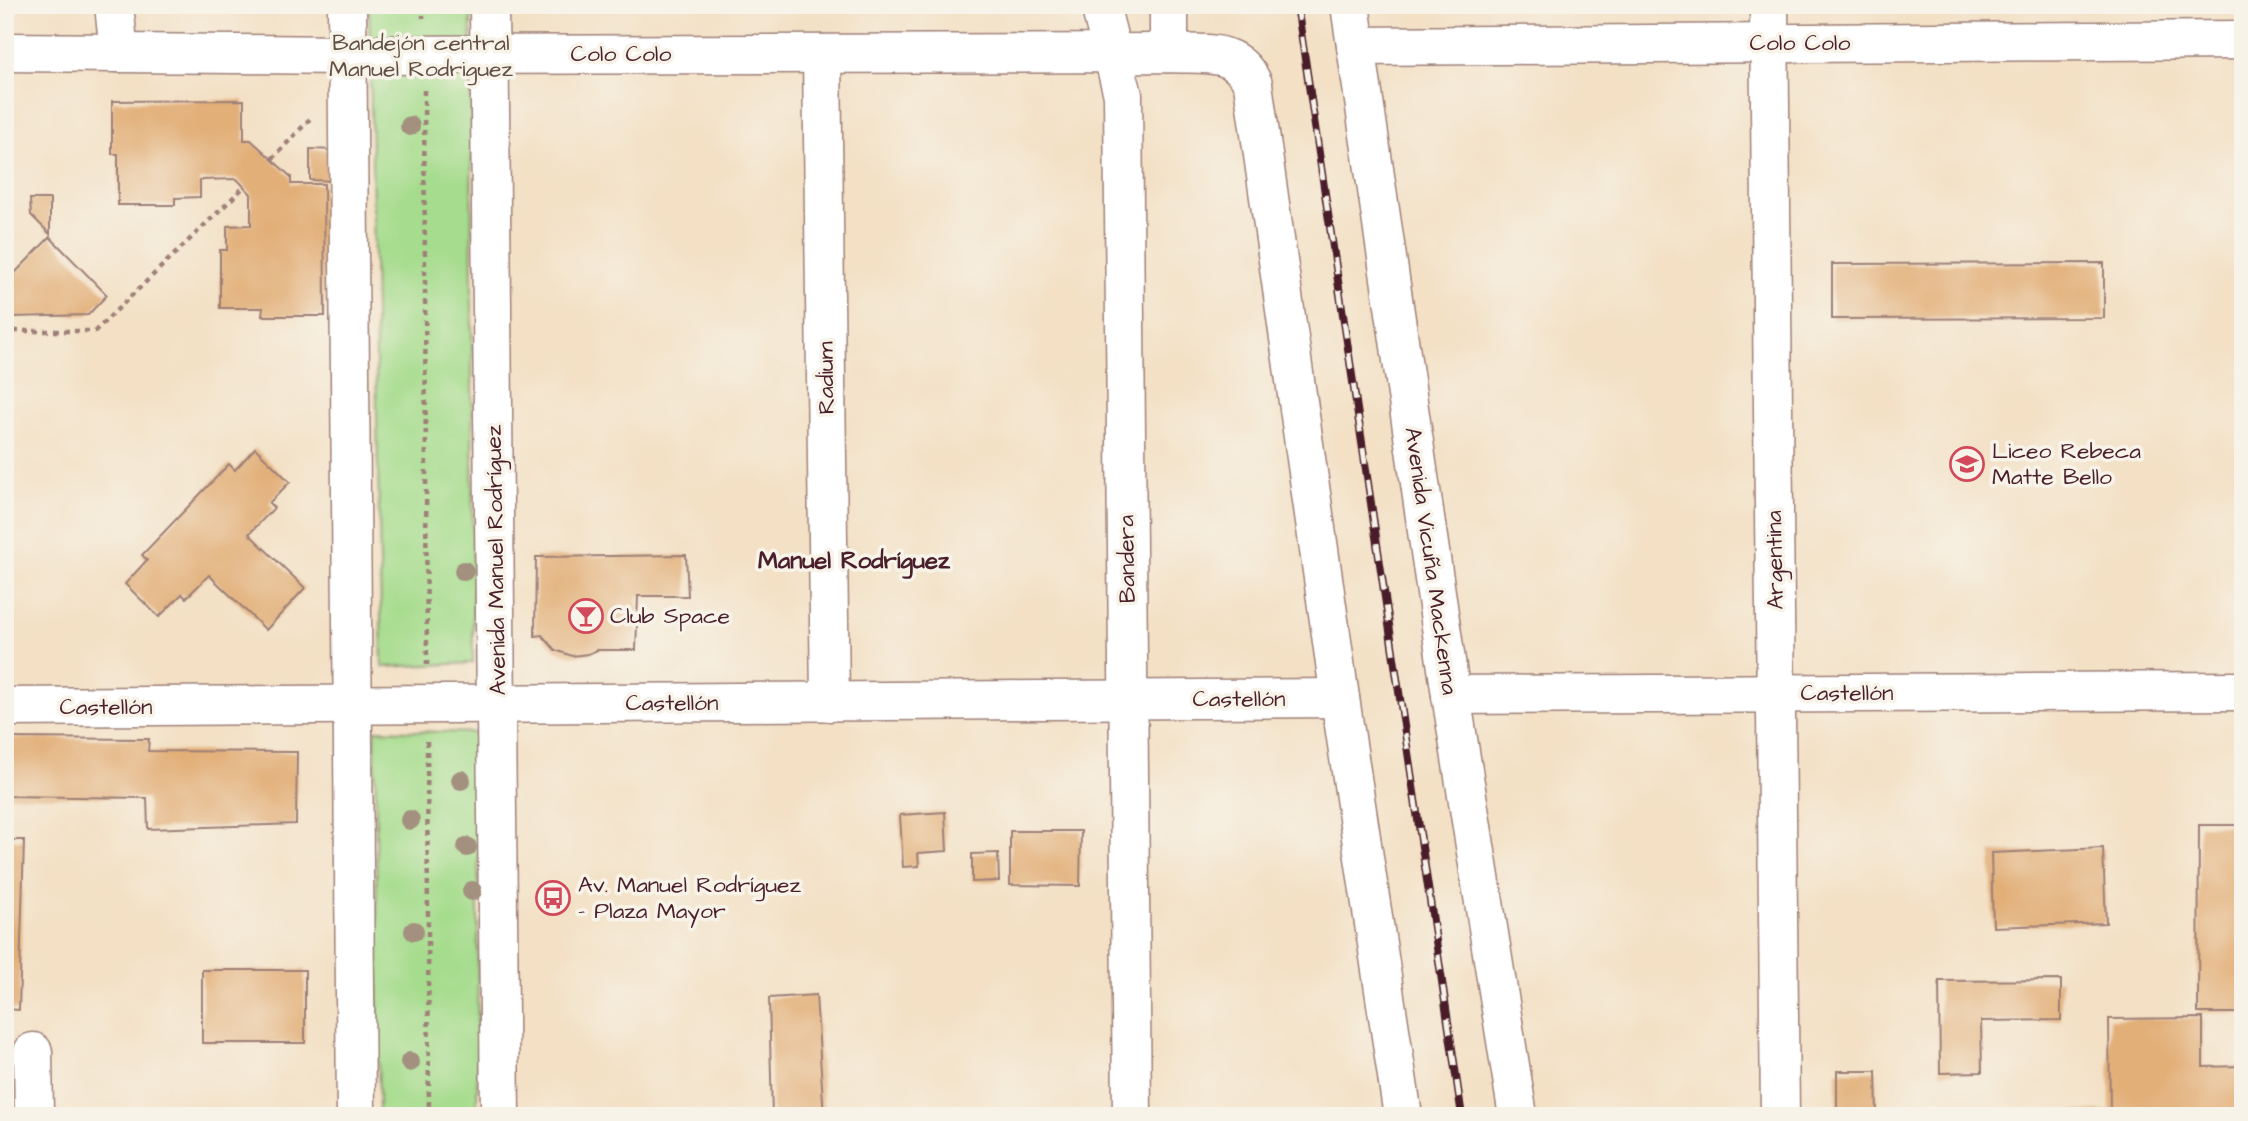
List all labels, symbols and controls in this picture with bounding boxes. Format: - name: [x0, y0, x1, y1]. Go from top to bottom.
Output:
- park label: Bandejón central Manuel Rodriguez: [329, 27, 514, 86]
- street label: Colo Colo: [1750, 27, 1850, 59]
- street label: Colo Colo: [571, 38, 671, 70]
- street label: Radium: [809, 341, 843, 415]
- street label: Avenida Manuel Rodríguez: [478, 424, 515, 696]
- street label: Avenida Vicuña Mackenna: [1396, 425, 1466, 697]
- place label: Liceo Rebeca Matte Bello: [1992, 435, 2141, 493]
- school or university icon: Liceo Rebeca Matte Bello: [1948, 445, 1986, 483]
- street label: Argentina: [1758, 510, 1793, 610]
- street label: Bandera: [1110, 514, 1144, 603]
- district label: Manuel Rodríguez: [758, 544, 951, 579]
- bar icon: Club Space: [567, 597, 605, 635]
- place label: Club Space: [610, 600, 730, 632]
- street label: Castellón: [1801, 677, 1893, 709]
- street label: Castellón: [1193, 683, 1285, 715]
- street label: Castellón: [626, 687, 718, 719]
- street label: Castellón: [60, 691, 152, 723]
- place label: Av. Manuel Rodríguez - Plaza Mayor: [578, 869, 802, 928]
- bus stop icon: Av. Manuel Rodríguez - Plaza Mayor: [534, 879, 572, 917]

